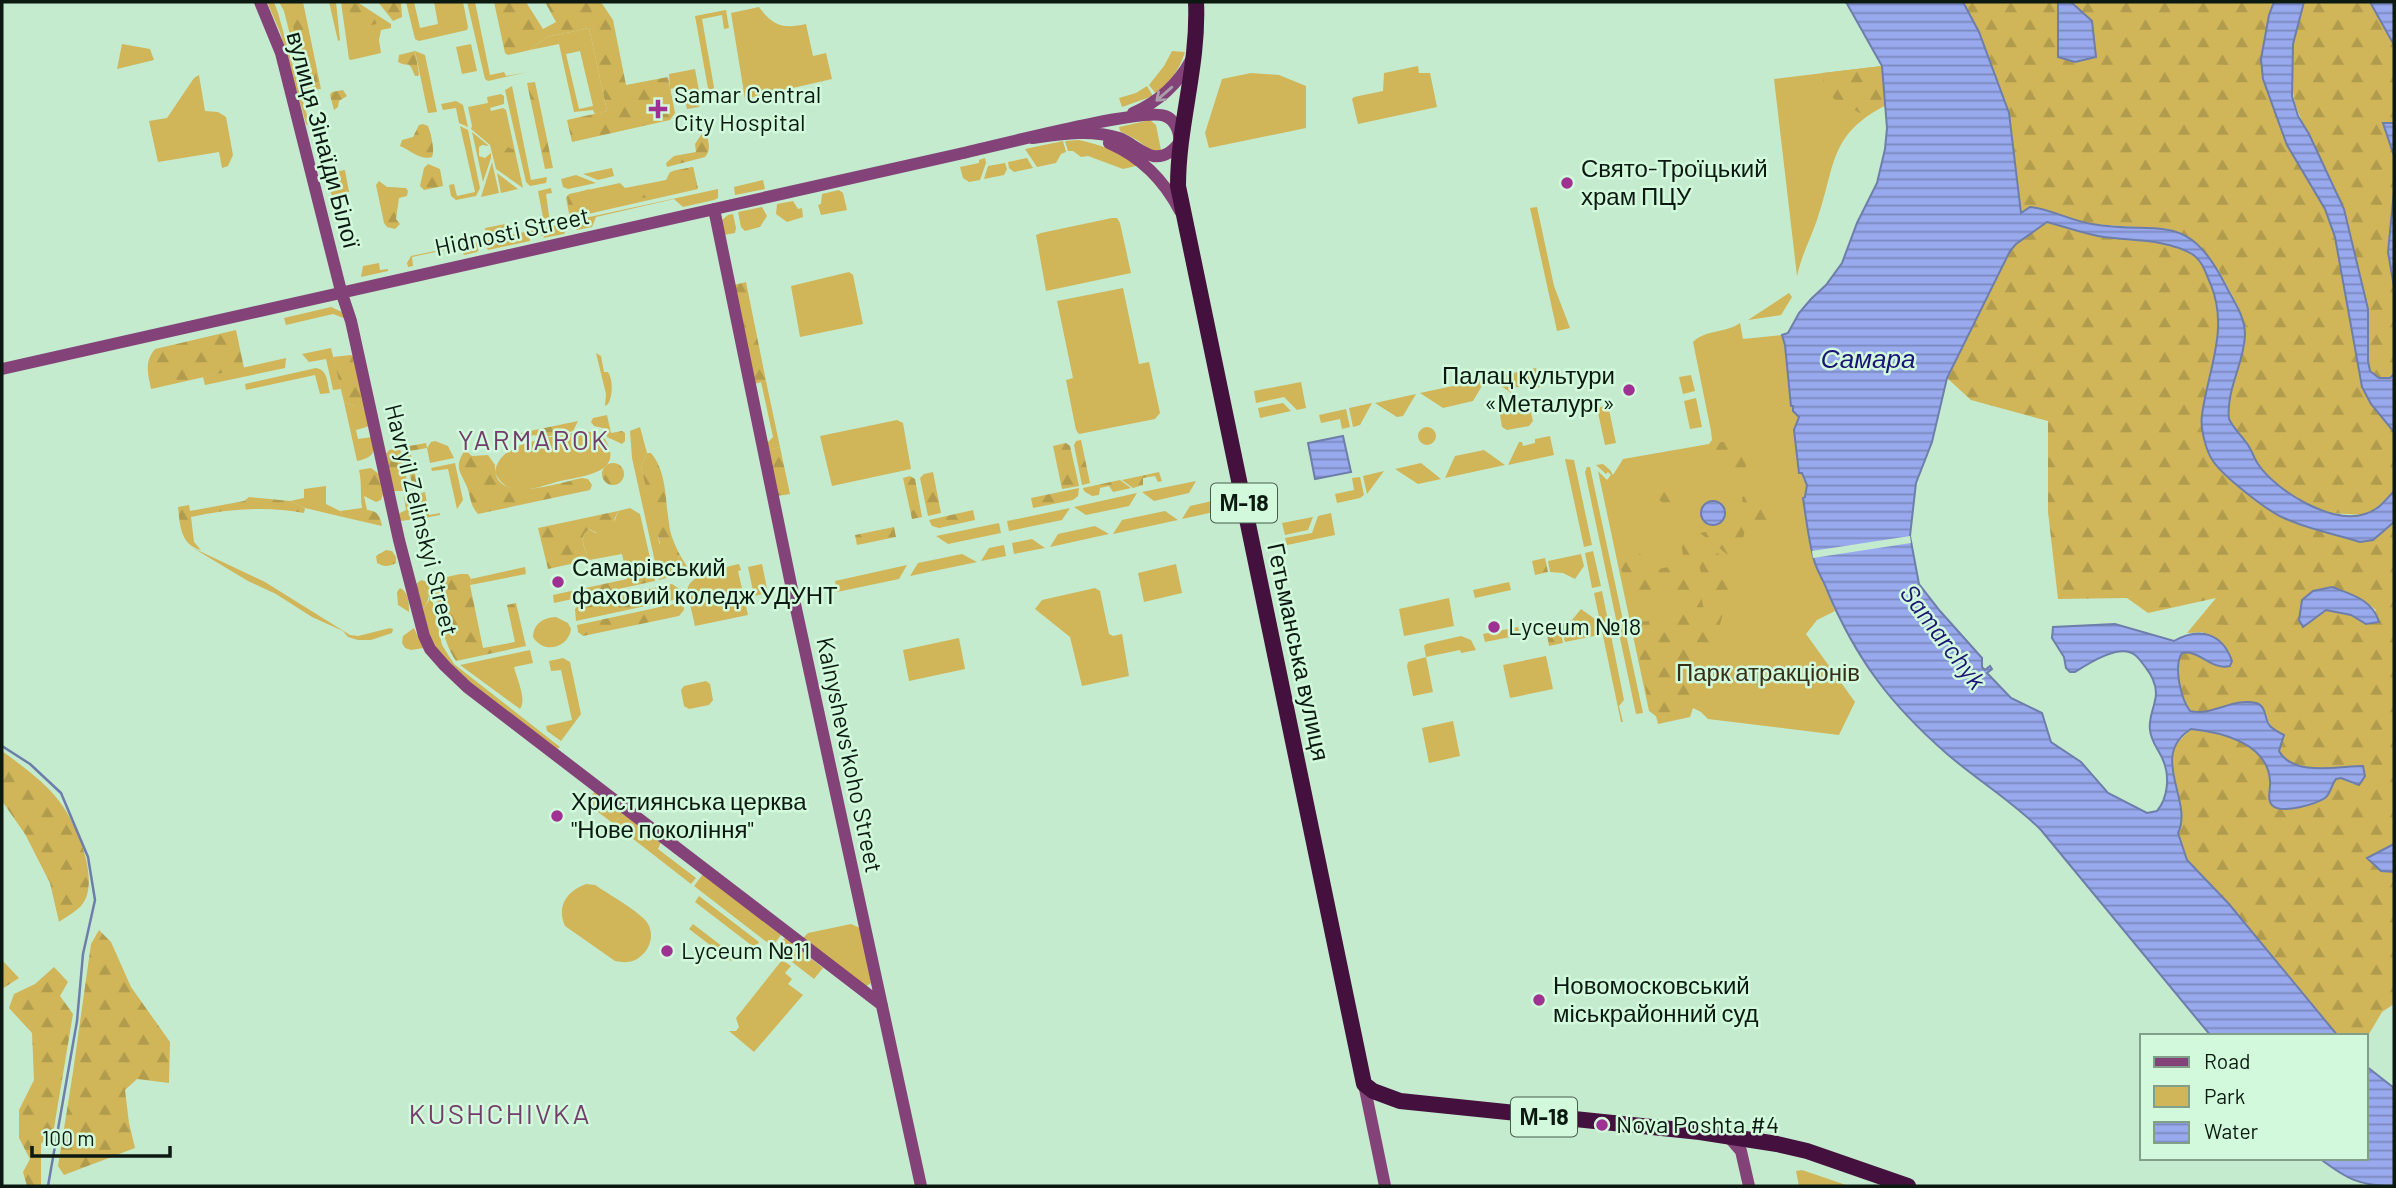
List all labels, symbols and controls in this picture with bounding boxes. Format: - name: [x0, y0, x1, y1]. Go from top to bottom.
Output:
- street label: вулиця Зінаїди Білої: [282, 28, 367, 252]
- place label: Samar Central City Hospital: [674, 79, 821, 136]
- one-way arrow: [1155, 86, 1173, 102]
- marker: Samar Central City Hospital: [648, 99, 668, 119]
- place label: Свято-Троїцький храм ПЦУ: [1581, 153, 1768, 210]
- marker: Свято-Троїцький храм ПЦУ: [1559, 175, 1575, 191]
- street label: Hidnosti Street: [432, 200, 592, 261]
- water label: Самара: [1821, 342, 1915, 373]
- place label: Палац культури «Металург»: [1442, 360, 1615, 417]
- marker: Палац культури «Металург»: [1621, 382, 1637, 398]
- street label: Havryil Zelinskyi Street: [380, 401, 465, 638]
- district label: YARMAROK: [458, 422, 610, 456]
- road number: М-18: [1211, 484, 1277, 523]
- street label: Гетьманська вулиця: [1262, 540, 1337, 763]
- place label: Самарівський фаховий коледж УДУНТ: [572, 552, 838, 609]
- marker: Самарівський фаховий коледж УДУНТ: [550, 574, 566, 590]
- water label: Samarchyk: [1895, 578, 1994, 695]
- place label: Lyceum №18: [1508, 611, 1641, 640]
- marker: Lyceum №18: [1486, 619, 1502, 635]
- street label: Kalnyshevsʹkoho Street: [811, 634, 890, 875]
- park label: Парк атракціонів: [1676, 657, 1860, 686]
- place label: Християнська церква "Нове покоління": [571, 786, 807, 843]
- marker: Християнська церква "Нове покоління": [549, 808, 565, 824]
- place label: Lyceum №11: [681, 935, 810, 964]
- marker: Lyceum №11: [659, 943, 675, 959]
- place label: Новомосковський міськрайонний суд: [1553, 970, 1759, 1027]
- marker: Новомосковський міськрайонний суд: [1531, 992, 1547, 1008]
- legend: [2140, 1034, 2368, 1160]
- text: Road: [2204, 1048, 2250, 1073]
- text: Park: [2204, 1083, 2245, 1108]
- district label: KUSHCHIVKA: [408, 1096, 592, 1130]
- road number: М-18: [1511, 1098, 1577, 1136]
- place label: Nova Poshta #4: [1616, 1109, 1779, 1138]
- scale bar: [32, 1114, 170, 1158]
- marker: Nova Poshta #4: [1594, 1117, 1610, 1133]
- text: Water: [2204, 1118, 2259, 1143]
- text: 100 m: [42, 1125, 95, 1150]

